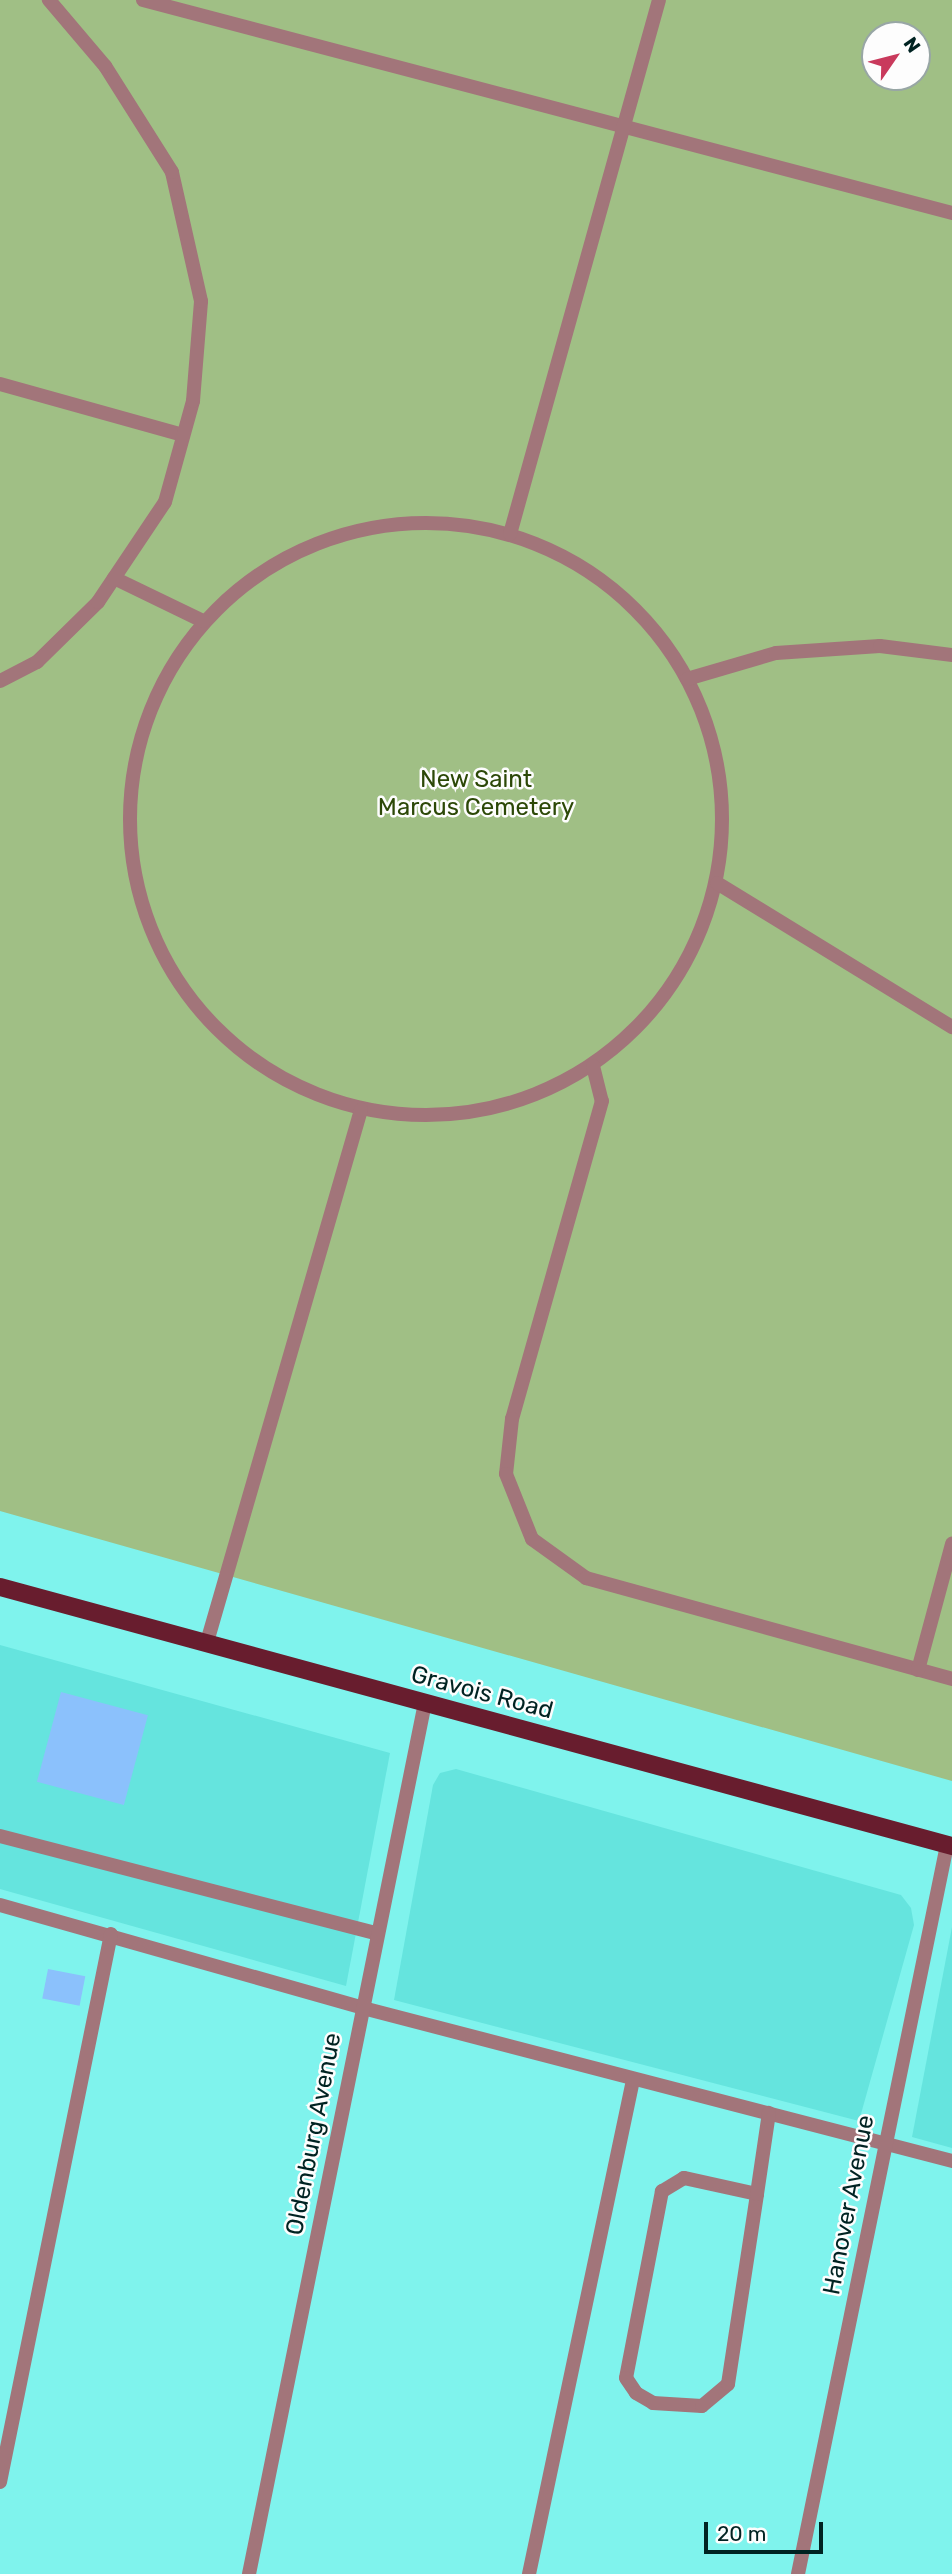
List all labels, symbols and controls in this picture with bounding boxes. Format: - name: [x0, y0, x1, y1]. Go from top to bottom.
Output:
- north arrow: [861, 21, 931, 91]
- text: N: [899, 33, 925, 57]
- park label: New Saint Marcus Cemetery: [378, 766, 574, 822]
- street label: Gravois Road: [408, 1660, 556, 1726]
- street label: Oldenburg Avenue: [280, 2030, 348, 2238]
- street label: Hanover Avenue: [817, 2112, 881, 2298]
- scale bar: [707, 2508, 826, 2552]
- text: 20 m: [717, 2521, 766, 2546]

